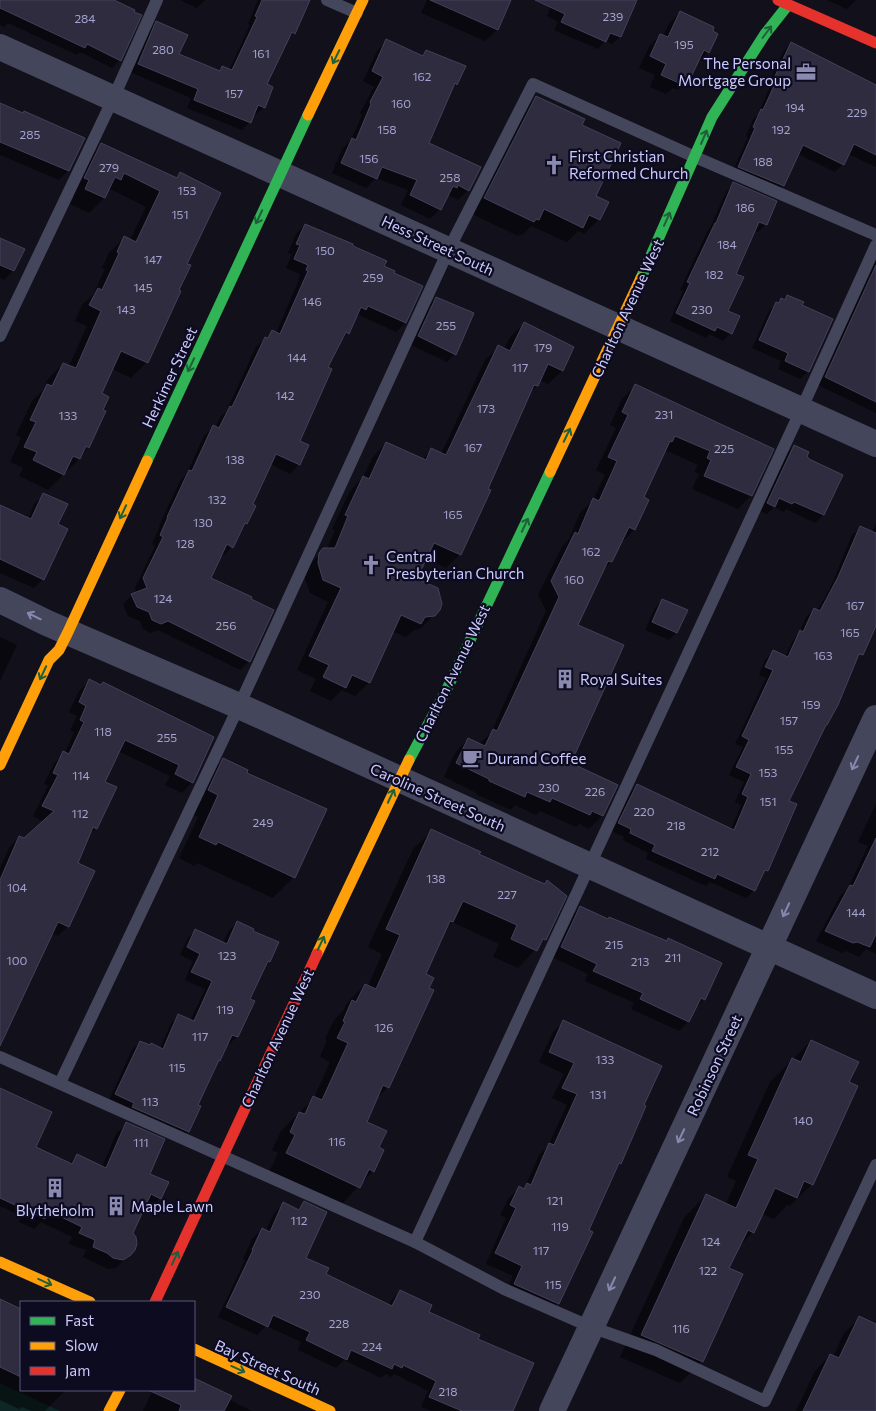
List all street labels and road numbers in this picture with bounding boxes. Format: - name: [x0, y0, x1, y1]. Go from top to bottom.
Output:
- street label: Hess Street South: [379, 211, 497, 279]
- street label: Charlton Avenue West: [587, 236, 667, 380]
- street label: Herkimer Street: [138, 324, 200, 430]
- street label: Charlton Avenue West: [411, 601, 493, 745]
- street label: Caroline Street South: [368, 759, 508, 835]
- street label: Charlton Avenue West: [237, 966, 317, 1110]
- street label: Robinson Street: [683, 1012, 745, 1118]
- street label: Bay Street South: [212, 1336, 324, 1398]

